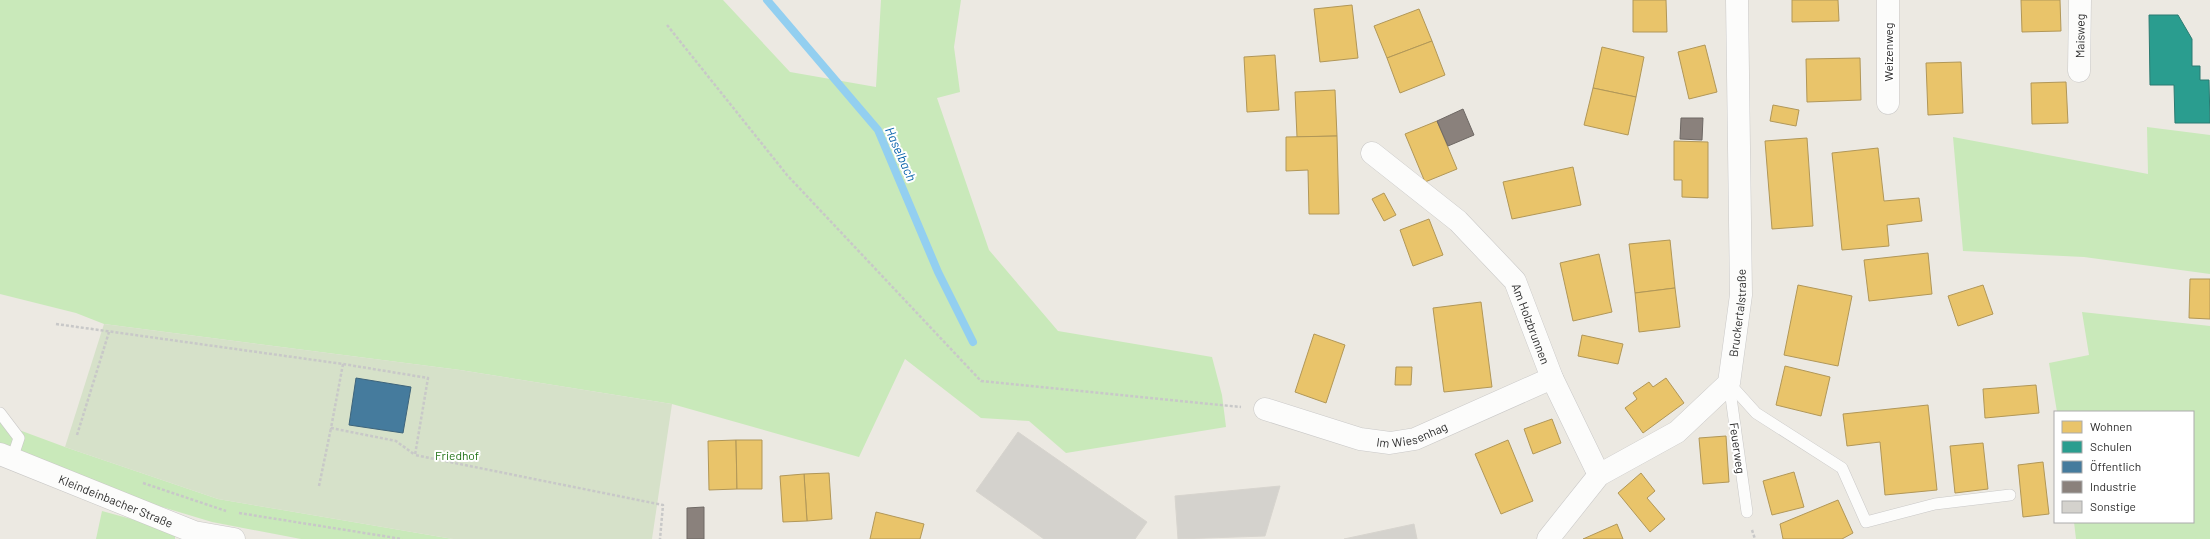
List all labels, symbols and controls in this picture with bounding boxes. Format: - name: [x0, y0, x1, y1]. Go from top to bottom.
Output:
- street label: Maisweg: [2072, 14, 2087, 58]
- street label: Weizenweg: [1881, 23, 1895, 81]
- water label: Haselbach: [882, 124, 920, 184]
- street label: Bruckertalstraße: [1726, 269, 1748, 358]
- street label: Am Holzbrunnen: [1510, 281, 1553, 366]
- legend: [2054, 411, 2194, 523]
- street label: Im Wiesenhag: [1376, 419, 1449, 450]
- text: Wohnen: [2090, 419, 2132, 433]
- street label: Feuerweg: [1727, 422, 1749, 474]
- text: Schulen: [2090, 439, 2132, 453]
- park label: Friedhof: [435, 448, 479, 462]
- text: Öffentlich: [2090, 459, 2141, 473]
- street label: Kleindeinbacher Straße: [57, 471, 175, 530]
- text: Industrie: [2090, 479, 2136, 493]
- text: Sonstige: [2090, 499, 2136, 513]

